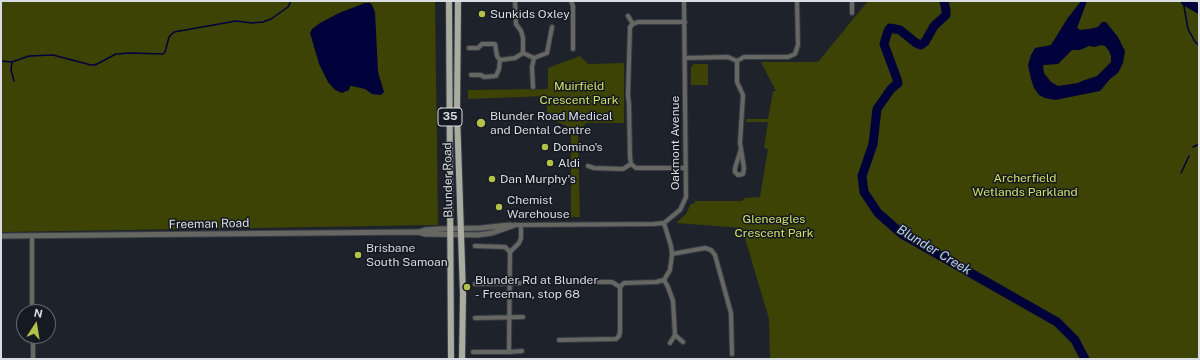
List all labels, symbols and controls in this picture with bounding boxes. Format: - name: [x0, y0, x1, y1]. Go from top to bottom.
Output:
- place label: Sunkids Oxley: [490, 7, 570, 21]
- marker: Sunkids Oxley: [477, 9, 487, 19]
- park label: Muirfield Crescent Park: [540, 79, 618, 107]
- street label: Oakmont Avenue: [668, 96, 682, 190]
- road number: 35: [438, 108, 462, 126]
- place label: Blunder Road Medical and Dental Centre: [490, 109, 613, 137]
- marker: Blunder Road Medical and Dental Centre: [475, 117, 487, 129]
- place label: Domino's: [553, 140, 603, 154]
- street label: Blunder Road: [440, 142, 456, 218]
- marker: Domino's: [540, 142, 550, 152]
- place label: Aldi: [558, 156, 580, 170]
- marker: Aldi: [545, 158, 555, 168]
- park label: Archerfield Wetlands Parkland: [972, 171, 1078, 199]
- place label: Dan Murphy's: [500, 172, 576, 186]
- marker: Dan Murphy's: [487, 174, 497, 184]
- place label: Chemist Warehouse: [507, 193, 569, 221]
- marker: Chemist Warehouse: [494, 202, 504, 212]
- park label: Gleneagles Crescent Park: [735, 212, 813, 240]
- street label: Freeman Road: [169, 216, 249, 232]
- water label: Blunder Creek: [894, 222, 974, 278]
- place label: Brisbane South Samoan: [366, 241, 448, 269]
- marker: Brisbane South Samoan: [353, 250, 363, 260]
- place label: Blunder Rd at Blunder - Freeman, stop 68: [475, 273, 598, 301]
- marker: Blunder Rd at Blunder - Freeman, stop 68: [462, 282, 472, 292]
- north arrow: [16, 304, 56, 344]
- text: N: [33, 306, 44, 320]

